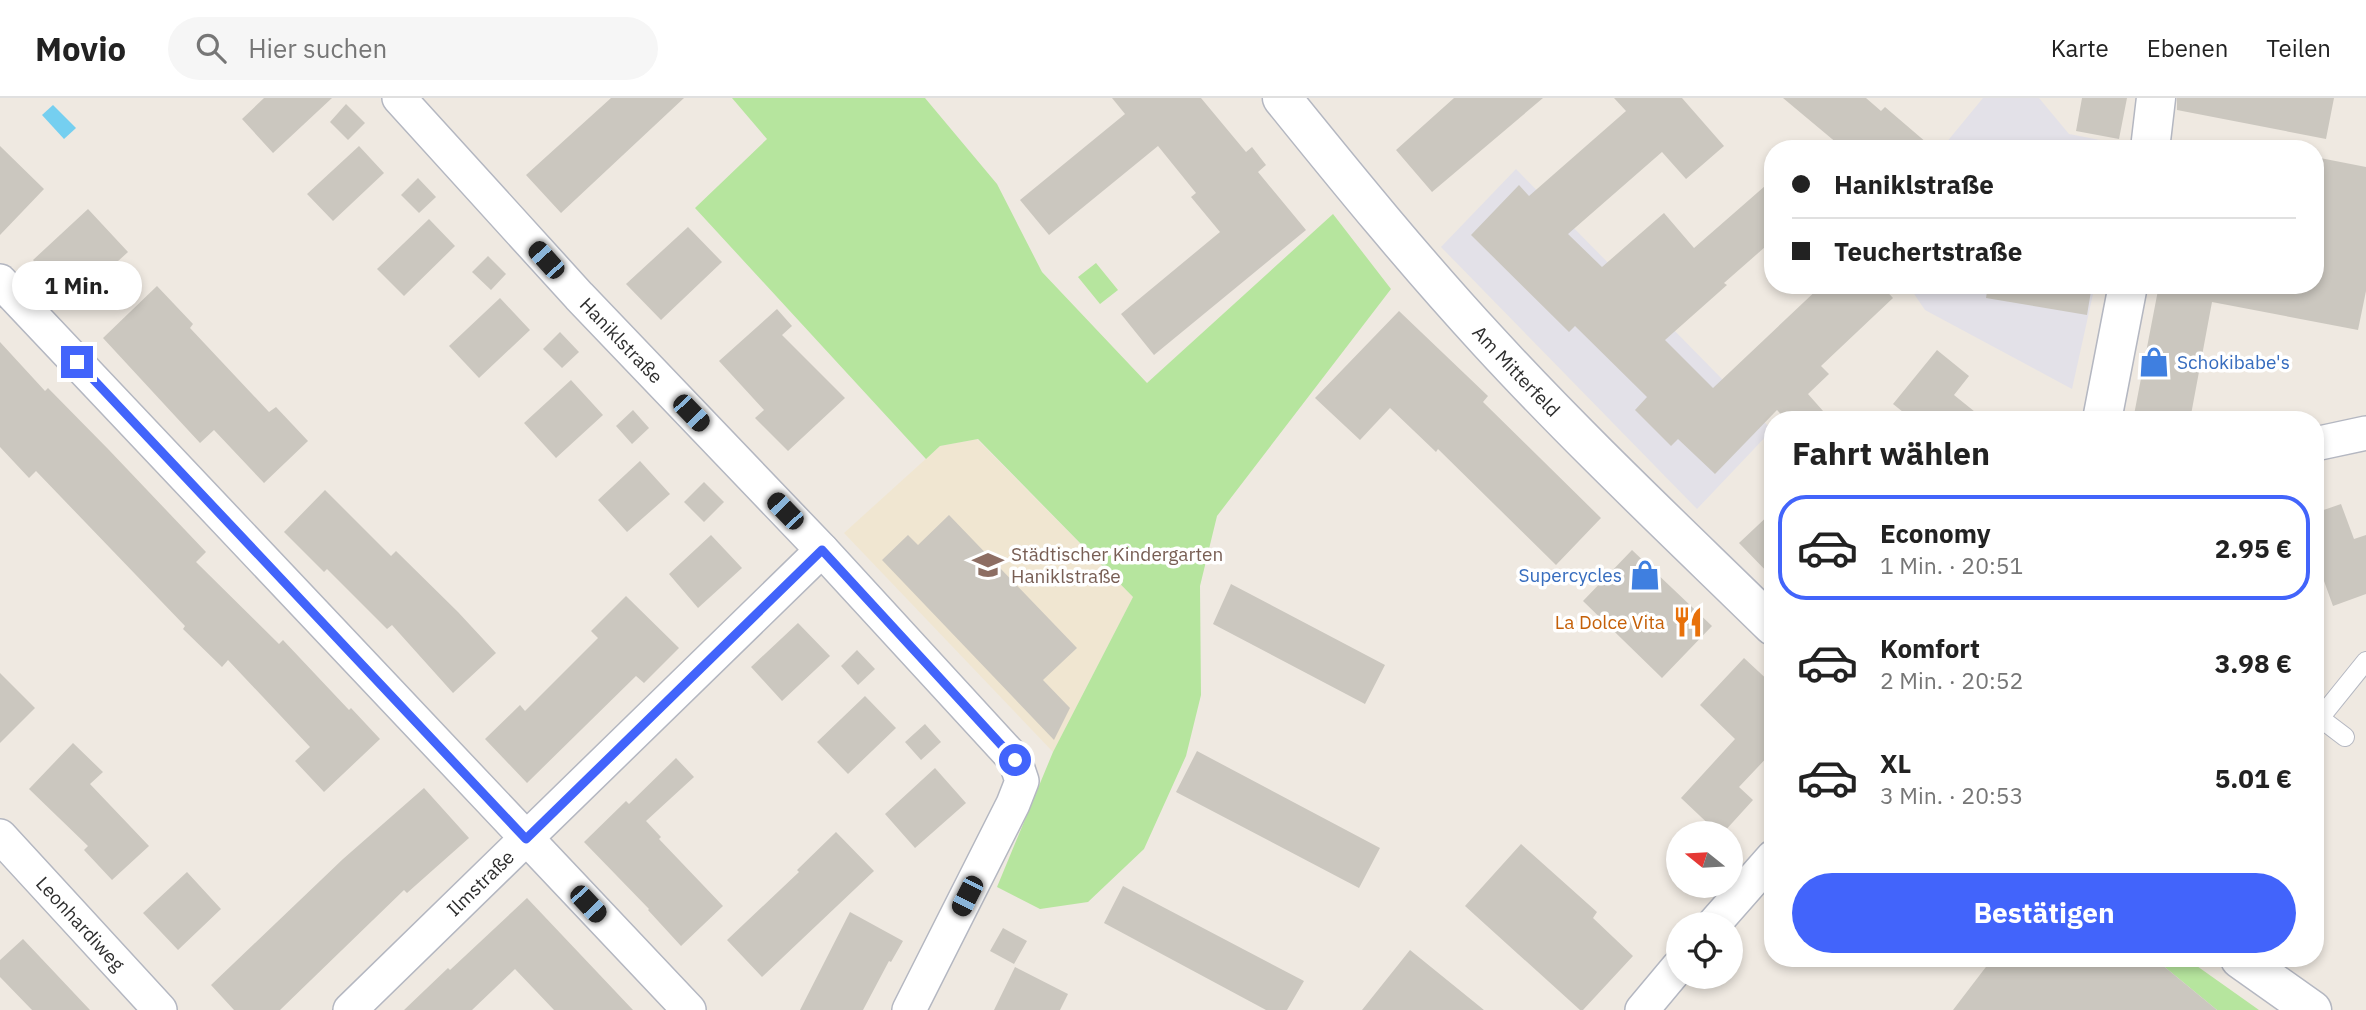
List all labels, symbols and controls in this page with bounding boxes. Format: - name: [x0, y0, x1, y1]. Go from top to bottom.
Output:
- search box: [168, 17, 658, 80]
- text: Movio: [35, 27, 126, 70]
- icon: search: [192, 29, 230, 67]
- text: Hier suchen: [248, 31, 387, 65]
- text: Karte: [2051, 32, 2109, 64]
- text: Ebenen: [2147, 32, 2228, 64]
- text: Teilen: [2266, 32, 2331, 64]
- text: Haniklstraße: [1834, 167, 1994, 201]
- text: Teuchertstraße: [1834, 234, 2022, 268]
- car: [525, 237, 568, 283]
- callout: 1 Min.: [12, 260, 142, 310]
- text: 1 Min.: [44, 270, 110, 300]
- street label: Haniklstraße: [575, 292, 668, 388]
- street label: Am Mitterfeld: [1468, 320, 1565, 422]
- shop icon: Schokibabe's: [2137, 345, 2171, 379]
- route end: [61, 346, 93, 378]
- place label: Schokibabe's: [2177, 350, 2290, 374]
- car: [669, 391, 714, 435]
- text: Fahrt wählen: [1792, 432, 1990, 474]
- car: [763, 489, 808, 533]
- icon: car: [1796, 516, 1859, 579]
- text: Economy: [1880, 516, 1991, 550]
- text: 2.95 €: [2215, 531, 2292, 565]
- place label: Städtischer Kindergarten Haniklstraße: [1011, 542, 1223, 588]
- school or university icon: Städtischer Kindergarten Haniklstraße: [971, 548, 1005, 582]
- text: 1 Min. · 20:51: [1880, 550, 2023, 580]
- shop icon: Supercycles: [1628, 558, 1662, 592]
- place label: Supercycles: [1518, 563, 1622, 587]
- restaurant icon: La Dolce Vita: [1671, 605, 1705, 639]
- place label: La Dolce Vita: [1555, 610, 1665, 634]
- icon: car: [1796, 631, 1859, 694]
- text: Komfort: [1880, 631, 1980, 665]
- text: 3.98 €: [2215, 646, 2292, 680]
- text: 2 Min. · 20:52: [1880, 665, 2023, 695]
- route start: [999, 744, 1031, 776]
- icon: car: [1796, 746, 1859, 809]
- text: XL: [1880, 746, 1911, 780]
- text: 5.01 €: [2215, 761, 2292, 795]
- text: 3 Min. · 20:53: [1880, 780, 2023, 810]
- north arrow: [1666, 821, 1743, 898]
- map controls: [1666, 821, 1743, 989]
- street label: Ilmstraße: [442, 845, 519, 921]
- street label: Leonhardiweg: [31, 871, 130, 976]
- car: [949, 873, 986, 919]
- button: Bestätigen: [1792, 873, 2296, 953]
- car: [566, 881, 611, 927]
- button: locate: [1666, 912, 1743, 989]

